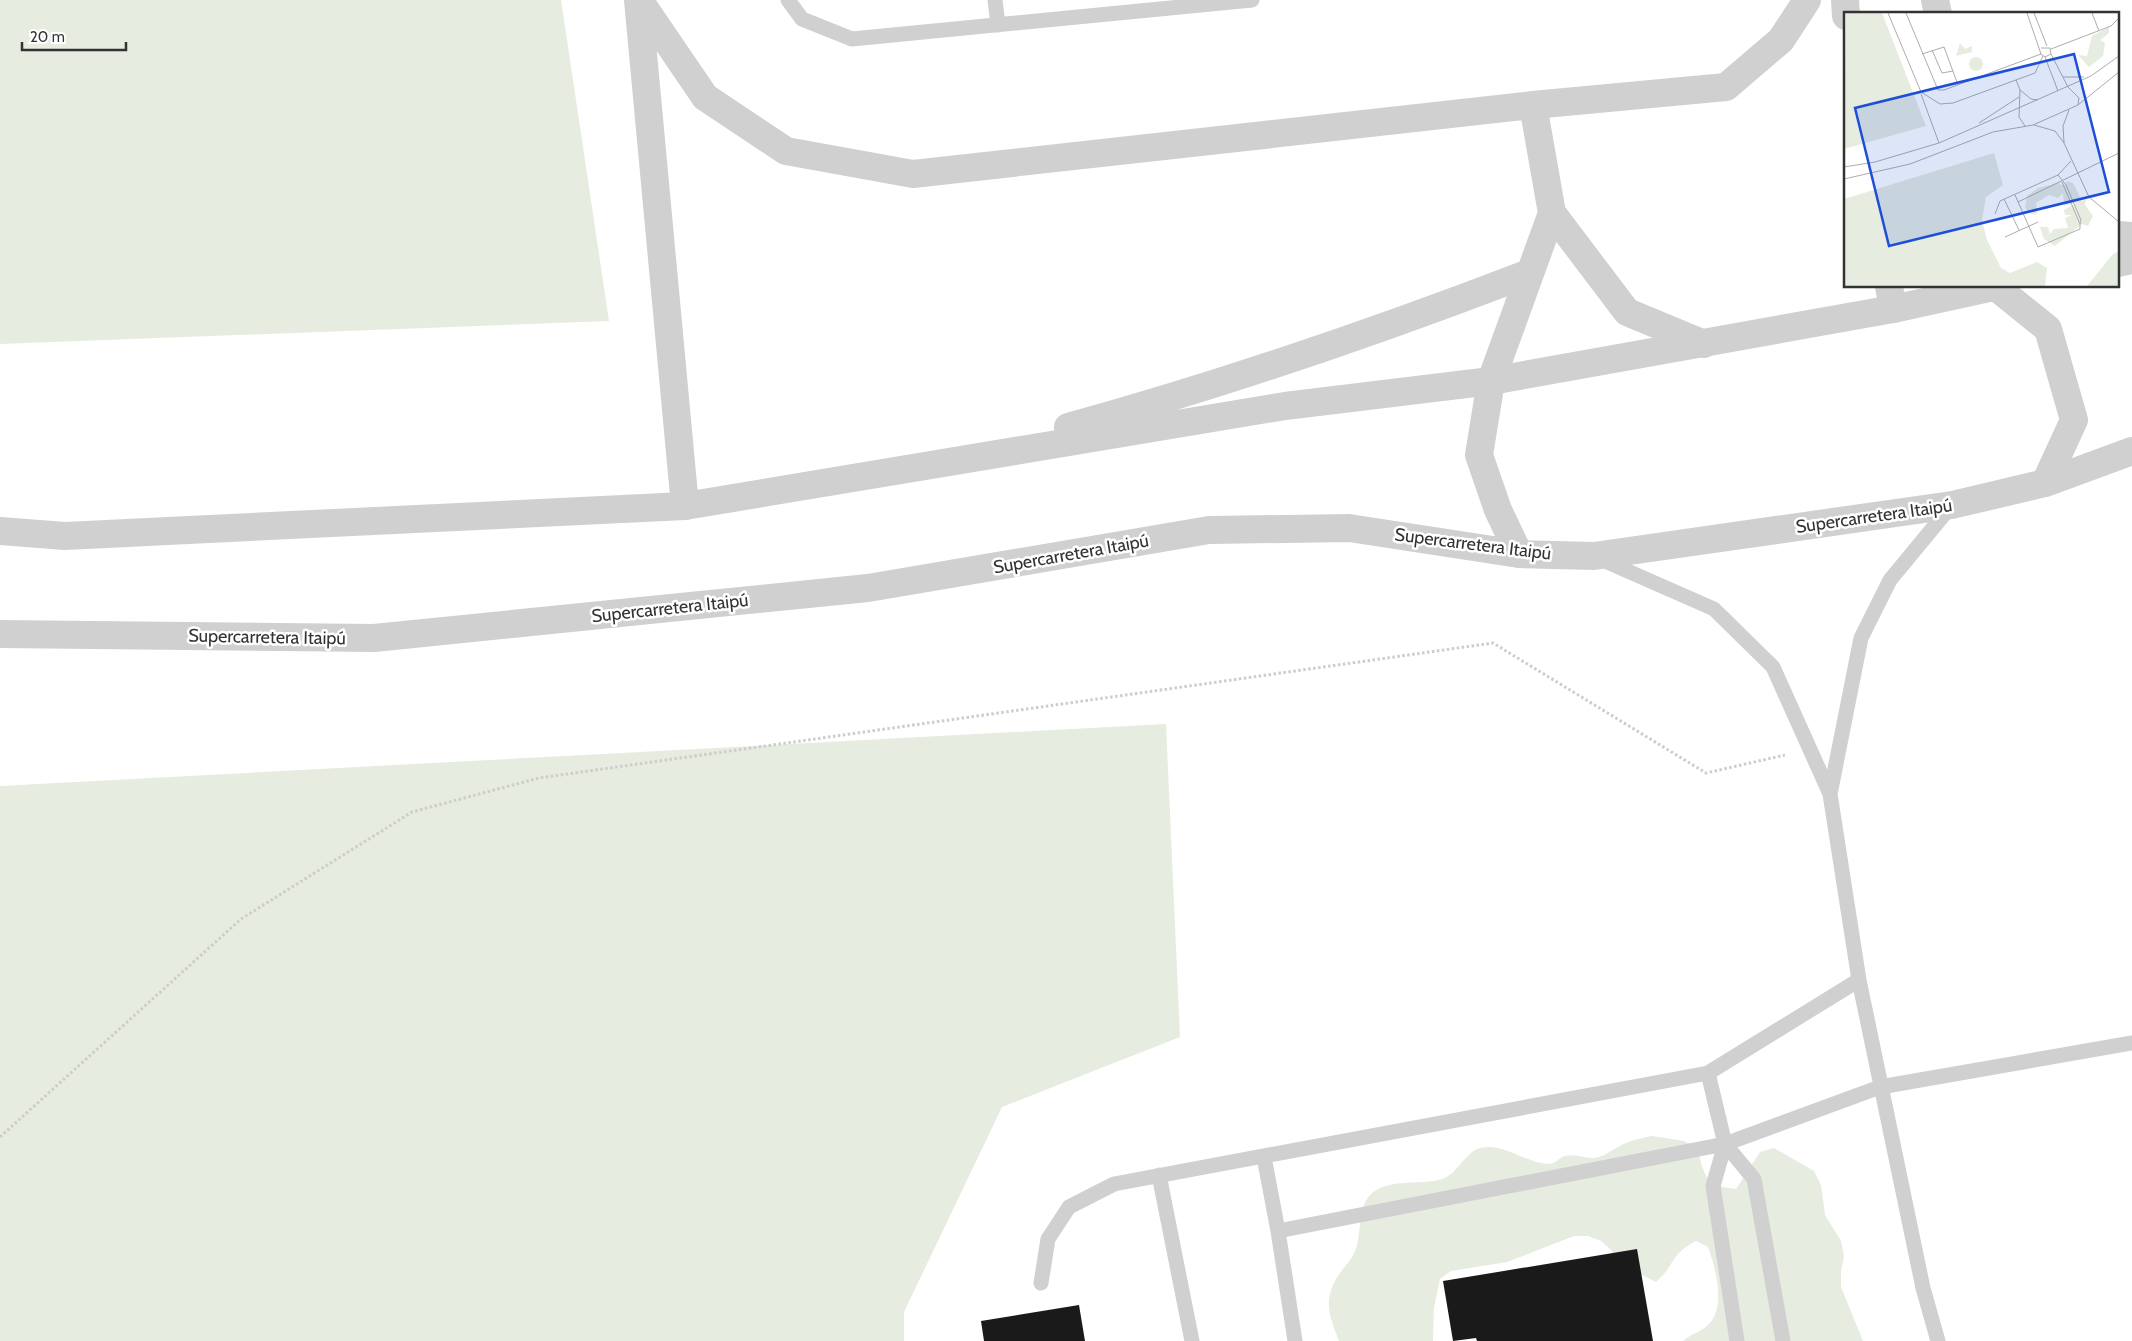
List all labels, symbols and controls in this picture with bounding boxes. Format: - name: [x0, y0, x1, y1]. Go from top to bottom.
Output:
- inset map: [1844, 12, 2120, 288]
- scale bar: [22, 20, 126, 52]
- text: 20 m: [30, 28, 65, 46]
- street label: Supercarretera Itaipú: [1794, 494, 1954, 538]
- street label: Supercarretera Itaipú: [1393, 523, 1553, 565]
- street label: Supercarretera Itaipú: [991, 529, 1151, 579]
- street label: Supercarretera Itaipú: [590, 589, 750, 627]
- street label: Supercarretera Itaipú: [188, 625, 346, 649]

